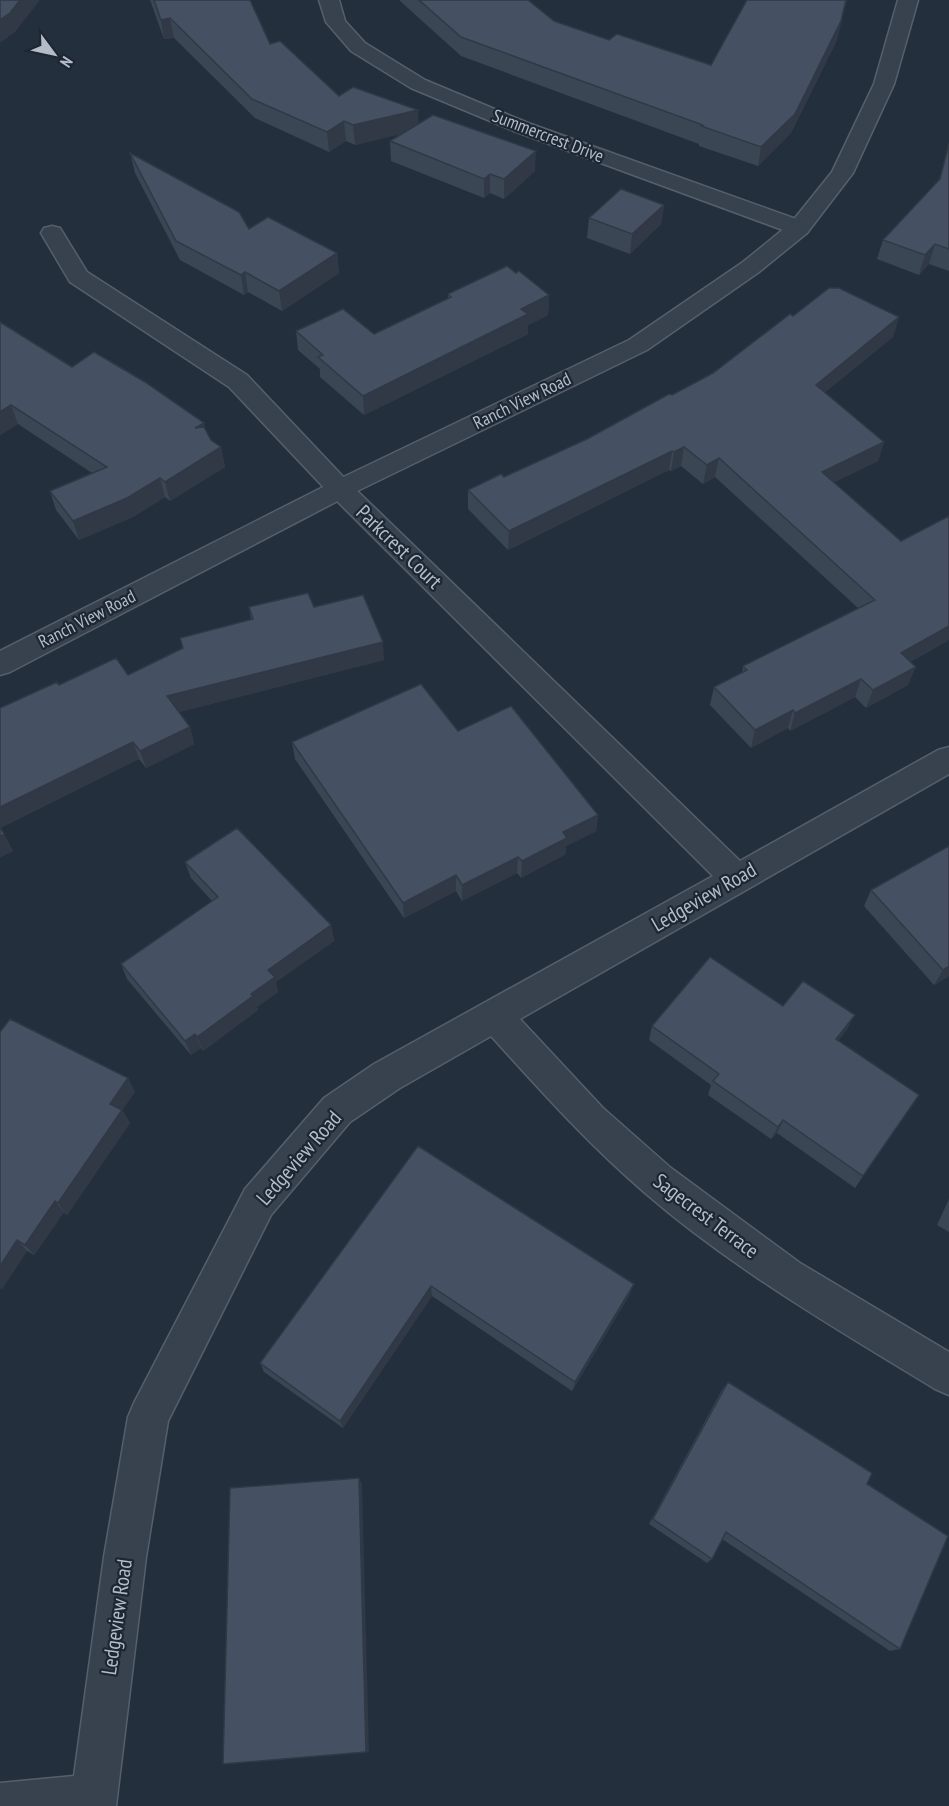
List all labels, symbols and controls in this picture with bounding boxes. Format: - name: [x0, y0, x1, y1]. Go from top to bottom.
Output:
- north arrow: [24, 24, 84, 84]
- text: N: [56, 53, 77, 71]
- street label: Summercrest Drive: [489, 104, 607, 167]
- street label: Ranch View Road: [469, 367, 574, 434]
- street label: Parkcrest Court: [351, 499, 448, 595]
- street label: Ranch View Road: [34, 584, 139, 653]
- street label: Ledgeview Road: [647, 856, 761, 937]
- street label: Ledgeview Road: [250, 1105, 347, 1210]
- street label: Sagecrest Terrace: [648, 1167, 764, 1264]
- street label: Ledgeview Road: [95, 1557, 138, 1676]

